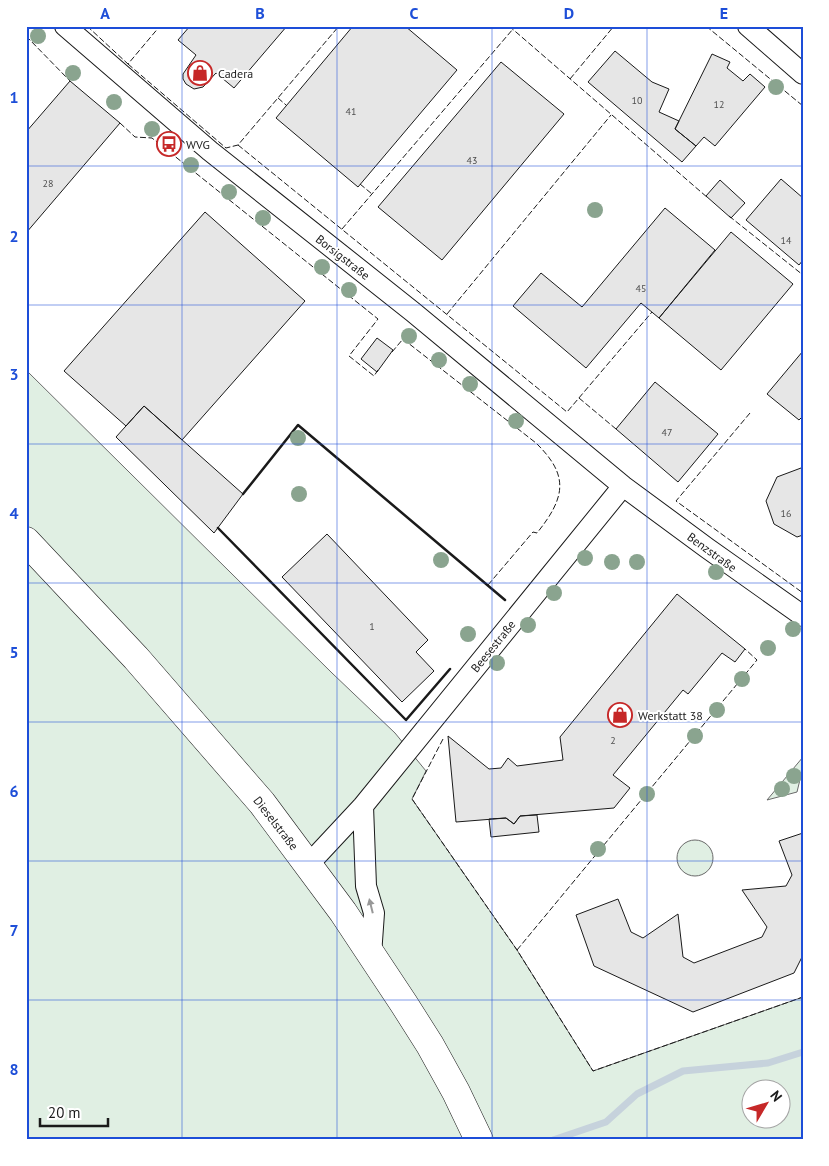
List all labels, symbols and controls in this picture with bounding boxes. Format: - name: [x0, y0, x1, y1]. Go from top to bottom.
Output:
- text: A: [100, 3, 110, 23]
- text: B: [255, 3, 265, 23]
- text: C: [410, 3, 419, 23]
- text: D: [564, 3, 574, 23]
- text: E: [720, 3, 728, 23]
- shop icon: Cadera: [187, 60, 213, 86]
- place label: Cadera: [218, 66, 253, 81]
- text: 1: [9, 87, 19, 107]
- house number: 10: [632, 94, 643, 107]
- house number: 12: [714, 98, 724, 111]
- house number: 41: [346, 105, 356, 118]
- bus stop icon: WVG: [156, 131, 182, 157]
- place label: WVG: [186, 137, 210, 152]
- house number: 43: [467, 154, 477, 167]
- house number: 28: [43, 177, 53, 190]
- text: 2: [9, 226, 19, 246]
- street label: Borsigstraße: [313, 231, 373, 283]
- house number: 14: [781, 234, 792, 247]
- house number: 45: [636, 282, 646, 295]
- text: 3: [9, 364, 19, 384]
- house number: 47: [662, 426, 672, 439]
- text: 4: [9, 503, 19, 523]
- house number: 16: [781, 507, 791, 520]
- street label: Benzstraße: [684, 529, 740, 575]
- street label: Beesestraße: [467, 617, 519, 675]
- house number: 1: [369, 620, 375, 633]
- text: 5: [9, 642, 19, 662]
- shop icon: Werkstatt 38: [607, 702, 633, 728]
- place label: Werkstatt 38: [638, 708, 703, 723]
- house number: 2: [610, 734, 616, 747]
- text: 6: [9, 781, 19, 801]
- street label: Dieselstraße: [250, 793, 302, 853]
- one-way arrow: [367, 899, 375, 914]
- text: 7: [9, 920, 19, 940]
- text: 8: [9, 1059, 19, 1079]
- north arrow: [742, 1078, 792, 1128]
- text: N: [766, 1087, 786, 1105]
- scale bar: [40, 1096, 108, 1128]
- text: 20 m: [48, 1103, 81, 1122]

